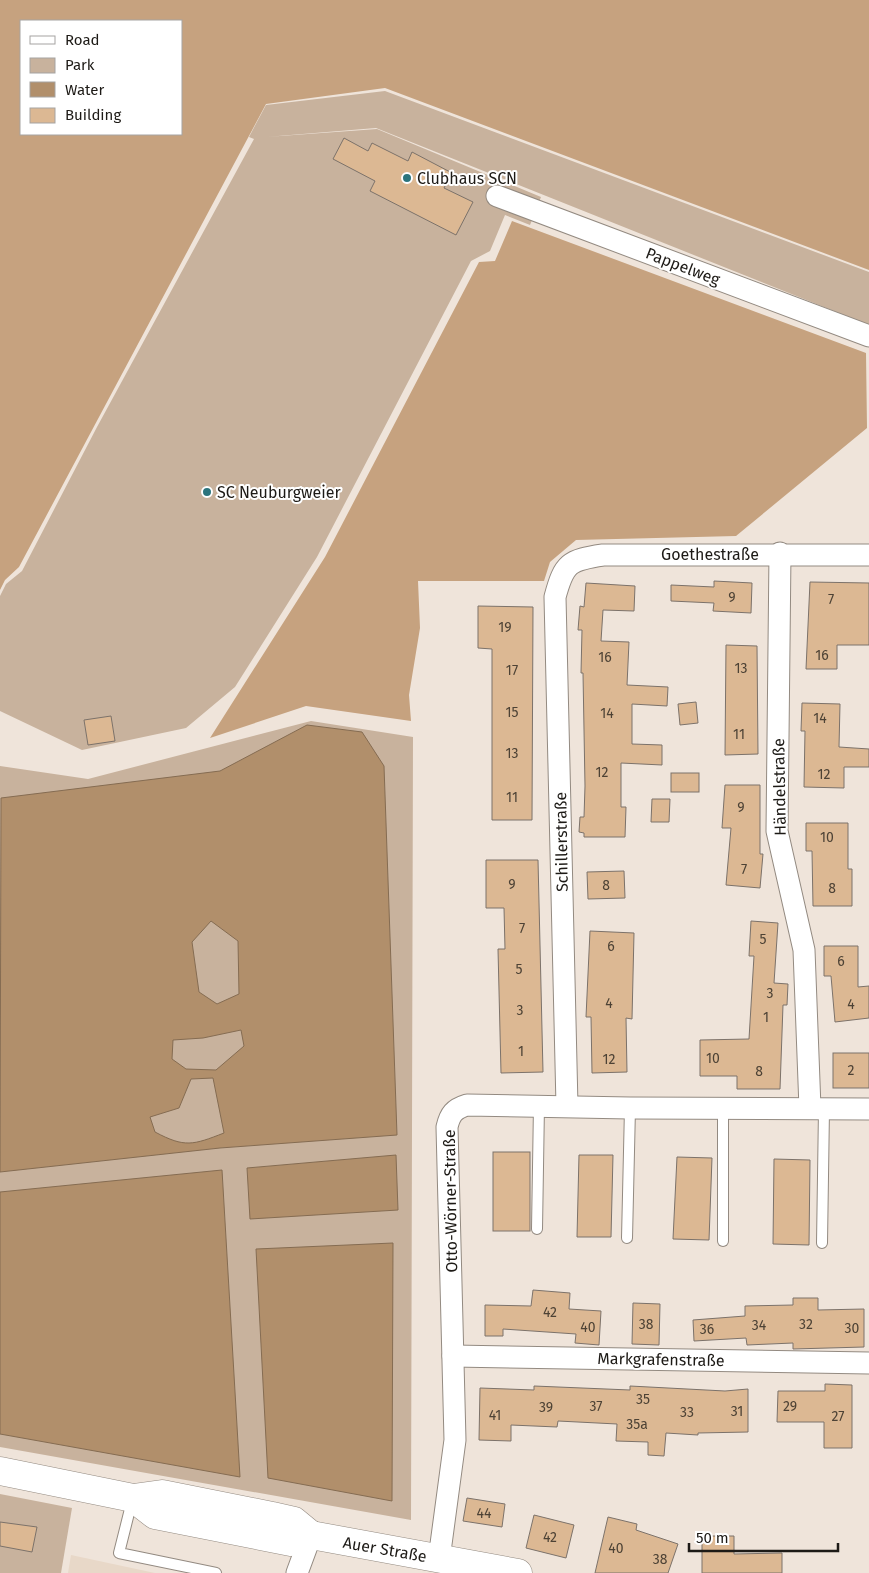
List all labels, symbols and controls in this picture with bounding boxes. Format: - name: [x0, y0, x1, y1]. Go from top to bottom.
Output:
- legend: [20, 20, 182, 135]
- text: Road: [65, 31, 100, 49]
- text: Park: [65, 56, 95, 74]
- text: Water: [65, 81, 104, 99]
- text: Building: [65, 106, 121, 124]
- place label: Clubhaus SCN: [417, 169, 517, 188]
- marker: Clubhaus SCN: [401, 172, 413, 184]
- street label: Pappelweg: [643, 244, 723, 290]
- place label: SC Neuburgweier: [217, 483, 341, 502]
- marker: SC Neuburgweier: [201, 486, 213, 498]
- street label: Goethestraße: [661, 545, 759, 564]
- house number: 9: [728, 589, 736, 606]
- house number: 7: [828, 591, 834, 608]
- house number: 19: [498, 619, 512, 636]
- house number: 16: [815, 647, 829, 664]
- house number: 16: [598, 649, 612, 666]
- house number: 13: [734, 660, 748, 677]
- house number: 17: [506, 662, 518, 679]
- house number: 15: [505, 704, 519, 721]
- house number: 14: [600, 705, 614, 722]
- house number: 14: [813, 710, 827, 727]
- house number: 11: [733, 726, 745, 743]
- street label: Händelstraße: [769, 738, 790, 836]
- house number: 13: [505, 745, 519, 762]
- house number: 12: [596, 764, 609, 781]
- house number: 12: [818, 766, 831, 783]
- house number: 11: [506, 789, 518, 806]
- street label: Schillerstraße: [551, 792, 572, 892]
- house number: 9: [737, 799, 745, 816]
- house number: 10: [820, 829, 834, 846]
- house number: 7: [741, 861, 747, 878]
- house number: 9: [508, 876, 516, 893]
- house number: 8: [602, 877, 610, 894]
- house number: 8: [828, 880, 836, 897]
- house number: 7: [519, 920, 525, 937]
- house number: 5: [759, 931, 767, 948]
- house number: 6: [607, 938, 615, 955]
- house number: 6: [837, 953, 845, 970]
- house number: 5: [515, 961, 523, 978]
- house number: 3: [767, 985, 774, 1002]
- house number: 4: [605, 995, 613, 1012]
- house number: 4: [847, 996, 855, 1013]
- house number: 3: [517, 1002, 524, 1019]
- house number: 1: [763, 1009, 769, 1026]
- house number: 1: [518, 1043, 524, 1060]
- house number: 10: [706, 1050, 720, 1067]
- house number: 12: [603, 1051, 616, 1068]
- house number: 2: [848, 1062, 855, 1079]
- house number: 8: [755, 1063, 763, 1080]
- street label: Otto-Wörner-Straße: [440, 1129, 461, 1273]
- house number: 42: [543, 1304, 557, 1321]
- house number: 38: [639, 1316, 654, 1333]
- house number: 32: [799, 1316, 813, 1333]
- house number: 34: [752, 1317, 767, 1334]
- house number: 40: [580, 1319, 596, 1336]
- house number: 30: [845, 1320, 860, 1337]
- house number: 36: [700, 1321, 714, 1338]
- street label: Markgrafenstraße: [597, 1349, 725, 1370]
- house number: 35: [636, 1391, 650, 1408]
- house number: 37: [589, 1398, 603, 1415]
- house number: 29: [783, 1398, 797, 1415]
- house number: 39: [539, 1399, 553, 1416]
- house number: 31: [731, 1403, 743, 1420]
- house number: 33: [680, 1404, 694, 1421]
- house number: 41: [489, 1407, 501, 1424]
- house number: 27: [831, 1408, 845, 1425]
- house number: 35a: [626, 1416, 648, 1433]
- house number: 44: [477, 1505, 492, 1522]
- scale bar: [689, 1520, 838, 1552]
- house number: 42: [543, 1529, 557, 1546]
- text: 50 m: [696, 1529, 729, 1547]
- street label: Auer Straße: [342, 1533, 428, 1566]
- house number: 40: [608, 1540, 624, 1557]
- house number: 38: [653, 1551, 668, 1568]

